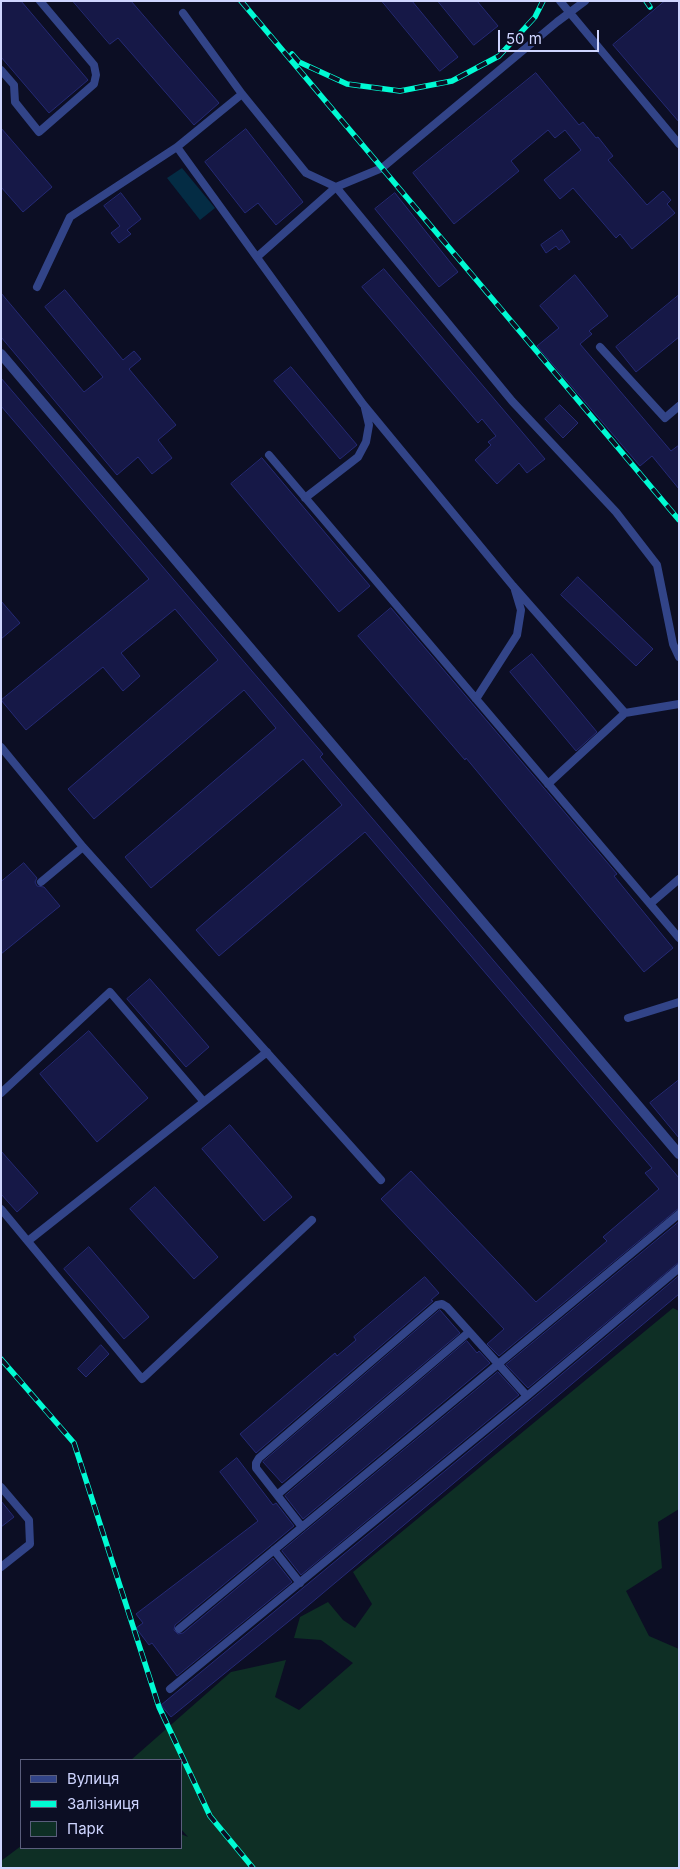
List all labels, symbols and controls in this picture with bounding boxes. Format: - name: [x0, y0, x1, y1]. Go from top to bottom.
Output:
- scale bar: [500, 20, 601, 52]
- text: 50 m: [506, 29, 542, 48]
- legend: [20, 1759, 182, 1849]
- text: Вулиця: [67, 1769, 119, 1788]
- text: Залізниця: [67, 1794, 139, 1813]
- text: Парк: [67, 1819, 104, 1838]

